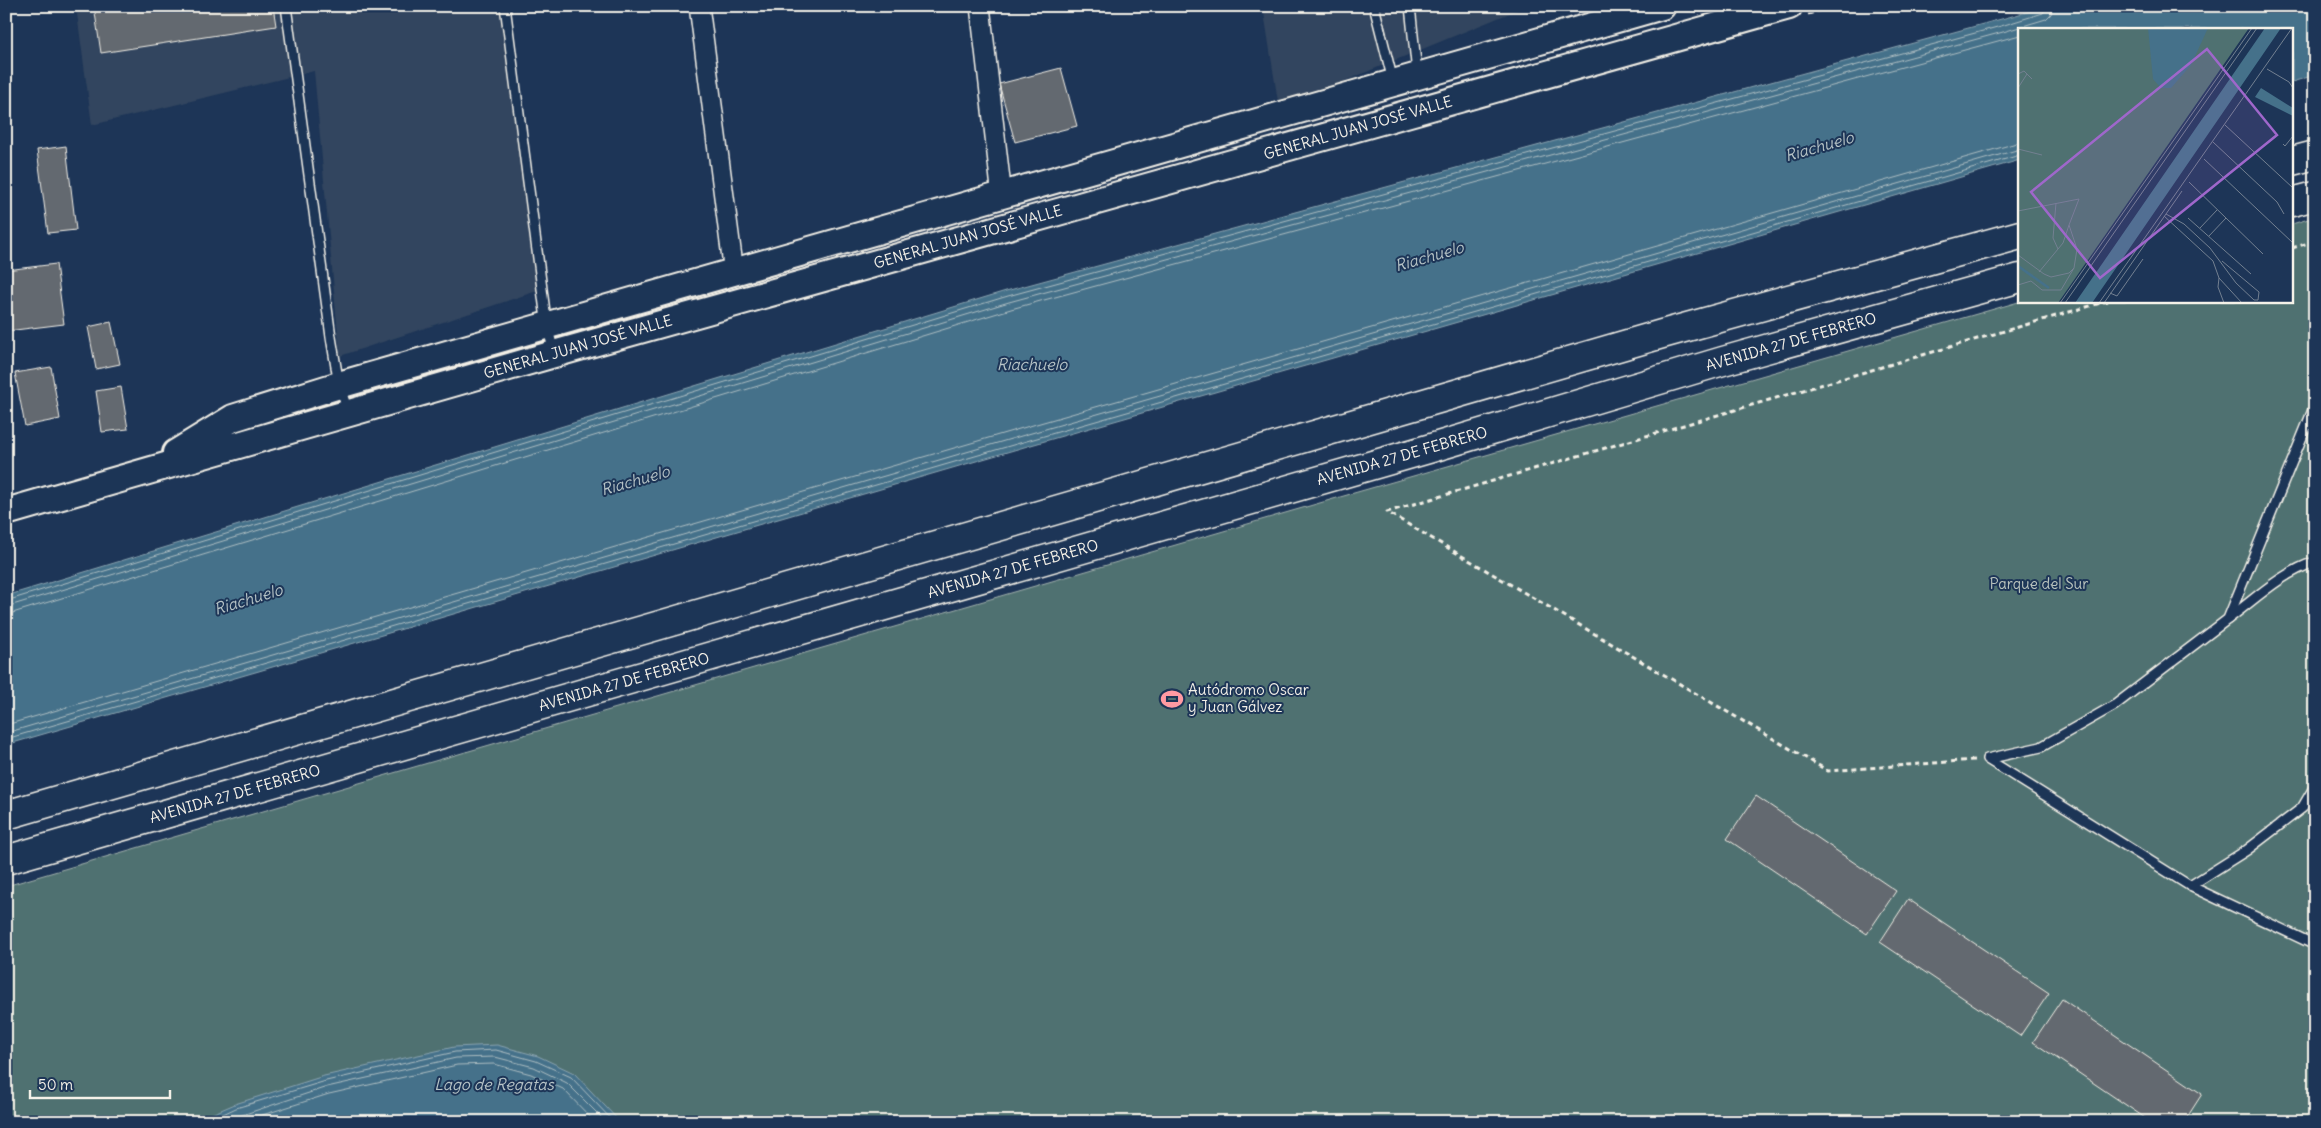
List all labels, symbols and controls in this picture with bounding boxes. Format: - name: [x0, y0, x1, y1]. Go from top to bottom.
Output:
- inset map: [2018, 28, 2294, 302]
- street label: GENERAL JUAN JOSÉ VALLE: [1261, 91, 1455, 164]
- water label: Riachuelo: [1782, 126, 1857, 165]
- street label: GENERAL JUAN JOSÉ VALLE: [871, 200, 1065, 273]
- water label: Riachuelo: [1392, 236, 1467, 275]
- street label: AVENIDA 27 DE FEBRERO: [1703, 308, 1878, 375]
- street label: GENERAL JUAN JOSÉ VALLE: [481, 310, 675, 383]
- water label: Riachuelo: [997, 354, 1068, 374]
- street label: AVENIDA 27 DE FEBRERO: [1314, 422, 1489, 489]
- water label: Riachuelo: [598, 460, 673, 499]
- street label: AVENIDA 27 DE FEBRERO: [925, 535, 1100, 602]
- park label: Parque del Sur: [1990, 574, 2088, 593]
- water label: Riachuelo: [211, 579, 286, 619]
- street label: AVENIDA 27 DE FEBRERO: [536, 648, 711, 715]
- place label: Autódromo Oscar y Juan Gálvez: [1188, 680, 1309, 716]
- sports icon: Autódromo Oscar y Juan Gálvez: [1159, 686, 1185, 712]
- street label: AVENIDA 27 DE FEBRERO: [147, 760, 322, 827]
- scale bar: [30, 1068, 170, 1100]
- water label: Lago de Regatas: [434, 1074, 554, 1094]
- text: 50 m: [38, 1075, 73, 1094]

